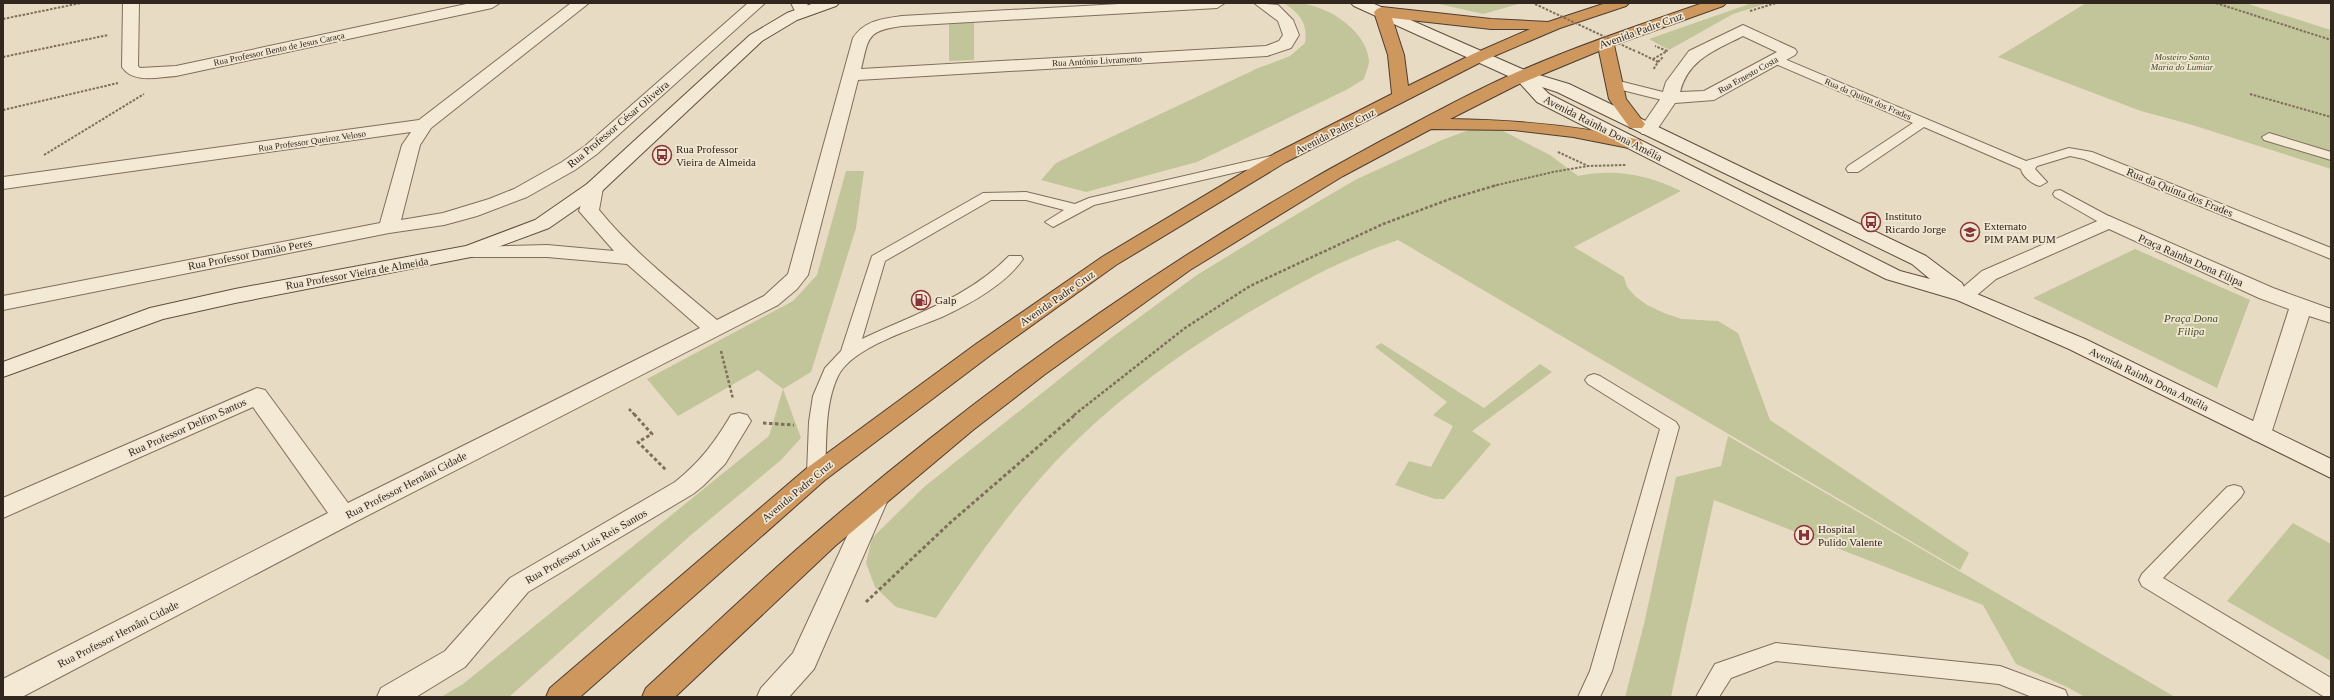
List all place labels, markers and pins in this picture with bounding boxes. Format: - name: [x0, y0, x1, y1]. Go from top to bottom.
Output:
- place label: Rua Professor Vieira de Almeida: [676, 143, 756, 168]
- bus stop icon: Rua Professor Vieira de Almeida: [651, 144, 673, 166]
- place label: Instituto Ricardo Jorge: [1885, 210, 1946, 235]
- bus stop icon: Instituto Ricardo Jorge: [1860, 211, 1882, 233]
- place label: Externato PIM PAM PUM: [1984, 220, 2056, 245]
- school or university icon: Externato PIM PAM PUM: [1959, 221, 1981, 243]
- fuel station icon: Galp: [910, 289, 932, 311]
- place label: Galp: [935, 294, 957, 306]
- place label: Hospital Pulido Valente: [1818, 523, 1882, 548]
- hospital icon: Hospital Pulido Valente: [1793, 524, 1815, 546]

